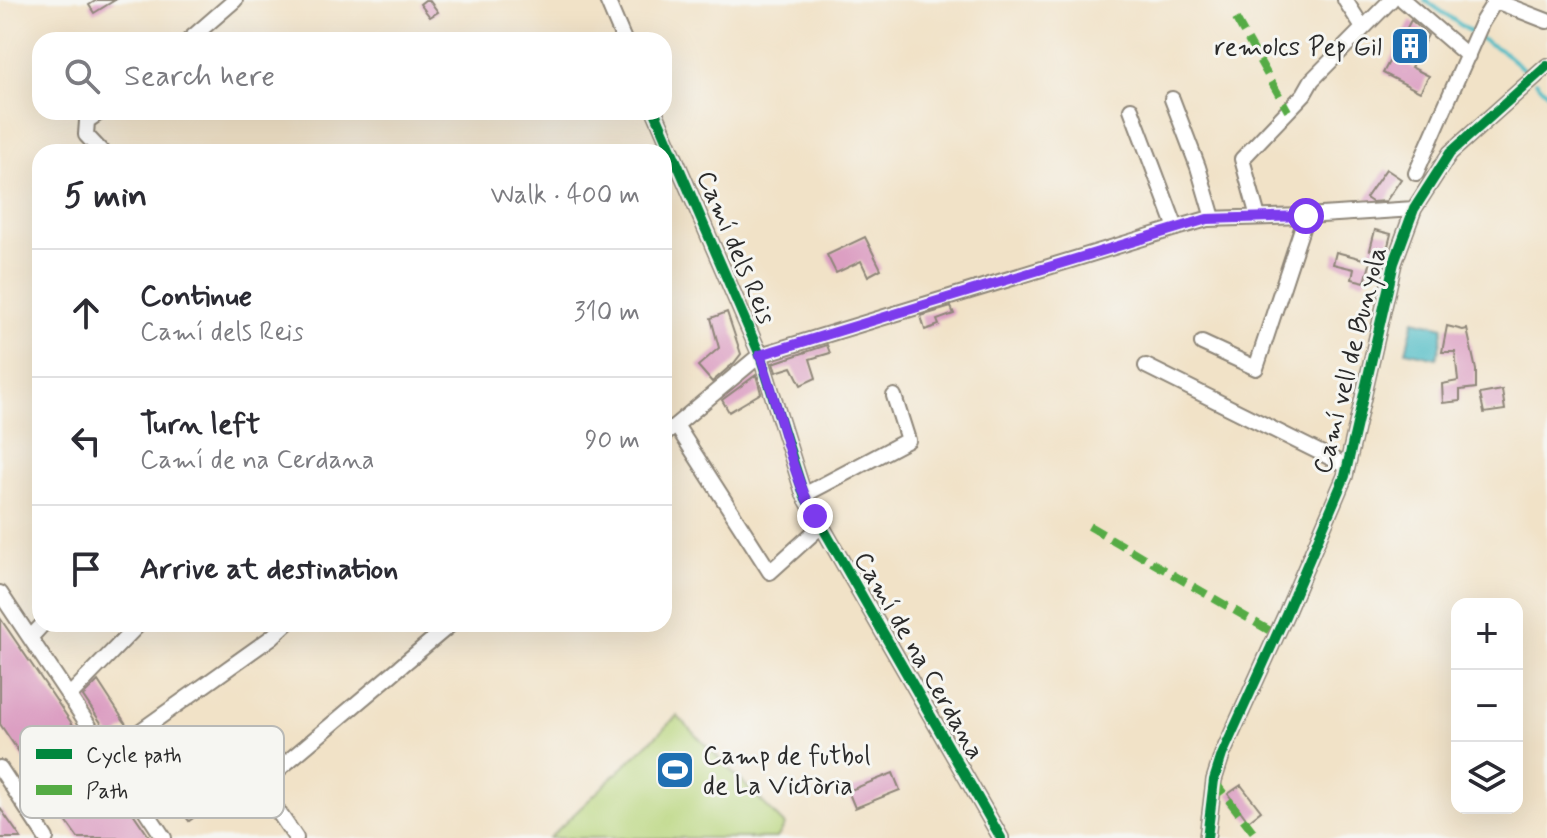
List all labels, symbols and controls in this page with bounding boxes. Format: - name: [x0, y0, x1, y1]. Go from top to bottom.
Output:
- building icon: remolcs Pep Gil: [1389, 25, 1431, 67]
- place label: remolcs Pep Gil: [1214, 31, 1382, 65]
- search box: [32, 32, 672, 120]
- icon: search: [60, 54, 104, 98]
- text: Search here: [124, 57, 275, 96]
- street label: Camí dels Reis: [688, 166, 783, 330]
- text: 5 min: [64, 174, 147, 219]
- text: Walk · 400 m: [490, 179, 640, 213]
- route start: [1288, 198, 1324, 234]
- street label: Camí vell de Bunyola: [1306, 243, 1396, 478]
- text: Continue: [140, 277, 252, 316]
- icon: ahead: [64, 291, 108, 335]
- text: 310 m: [574, 296, 640, 330]
- text: Camí dels Reis: [140, 316, 304, 350]
- text: Turn left: [140, 405, 260, 444]
- icon: left: [64, 419, 108, 463]
- text: 90 m: [585, 424, 640, 458]
- text: Camí de na Cerdana: [140, 444, 374, 478]
- route end: [797, 498, 833, 534]
- street label: Camí de na Cerdana: [845, 546, 992, 766]
- icon: arrive: [64, 547, 108, 591]
- text: Arrive at destination: [140, 550, 398, 589]
- map controls: [1451, 598, 1523, 814]
- button: +: [1451, 598, 1523, 670]
- button: −: [1451, 670, 1523, 742]
- legend: [20, 726, 284, 818]
- place label: Camp de futbol de La Victòria: [703, 740, 871, 804]
- text: Cycle path: [86, 742, 182, 770]
- button: layers: [1451, 742, 1523, 814]
- sports icon: Camp de futbol de La Victòria: [654, 749, 696, 791]
- text: Path: [86, 778, 128, 806]

